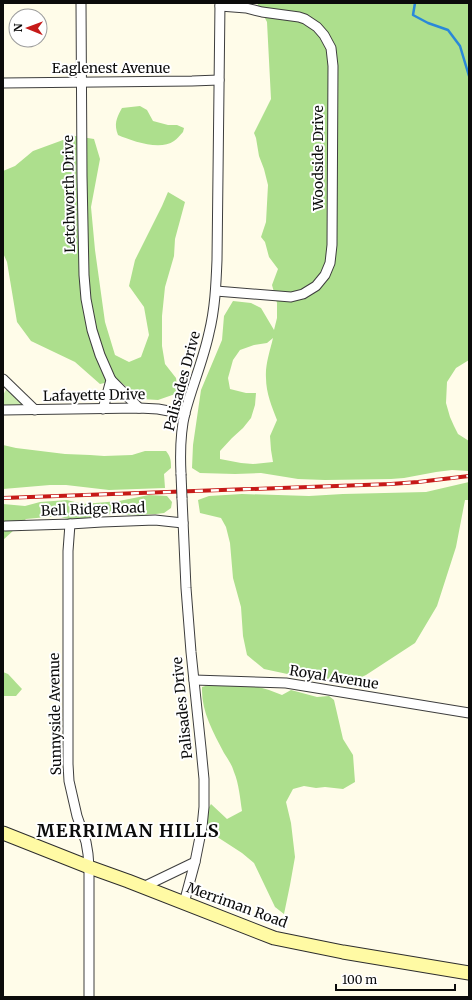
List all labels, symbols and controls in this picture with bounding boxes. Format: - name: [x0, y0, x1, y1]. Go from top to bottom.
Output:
- north arrow: [8, 8, 48, 48]
- text: N: [11, 23, 25, 32]
- street label: Eaglenest Avenue: [52, 59, 170, 77]
- street label: Woodside Drive: [309, 105, 327, 212]
- street label: Letchworth Drive: [59, 135, 79, 253]
- street label: Palisades Drive: [160, 329, 204, 433]
- street label: Lafayette Drive: [43, 385, 145, 405]
- street label: Bell Ridge Road: [40, 498, 146, 520]
- street label: Sunnyside Avenue: [45, 653, 65, 775]
- street label: Palisades Drive: [168, 656, 196, 760]
- street label: Royal Avenue: [288, 661, 380, 693]
- district label: MERRIMAN HILLS: [36, 819, 220, 842]
- street label: Merriman Road: [184, 878, 291, 932]
- scale bar: [336, 966, 455, 992]
- text: 100 m: [342, 972, 377, 987]

